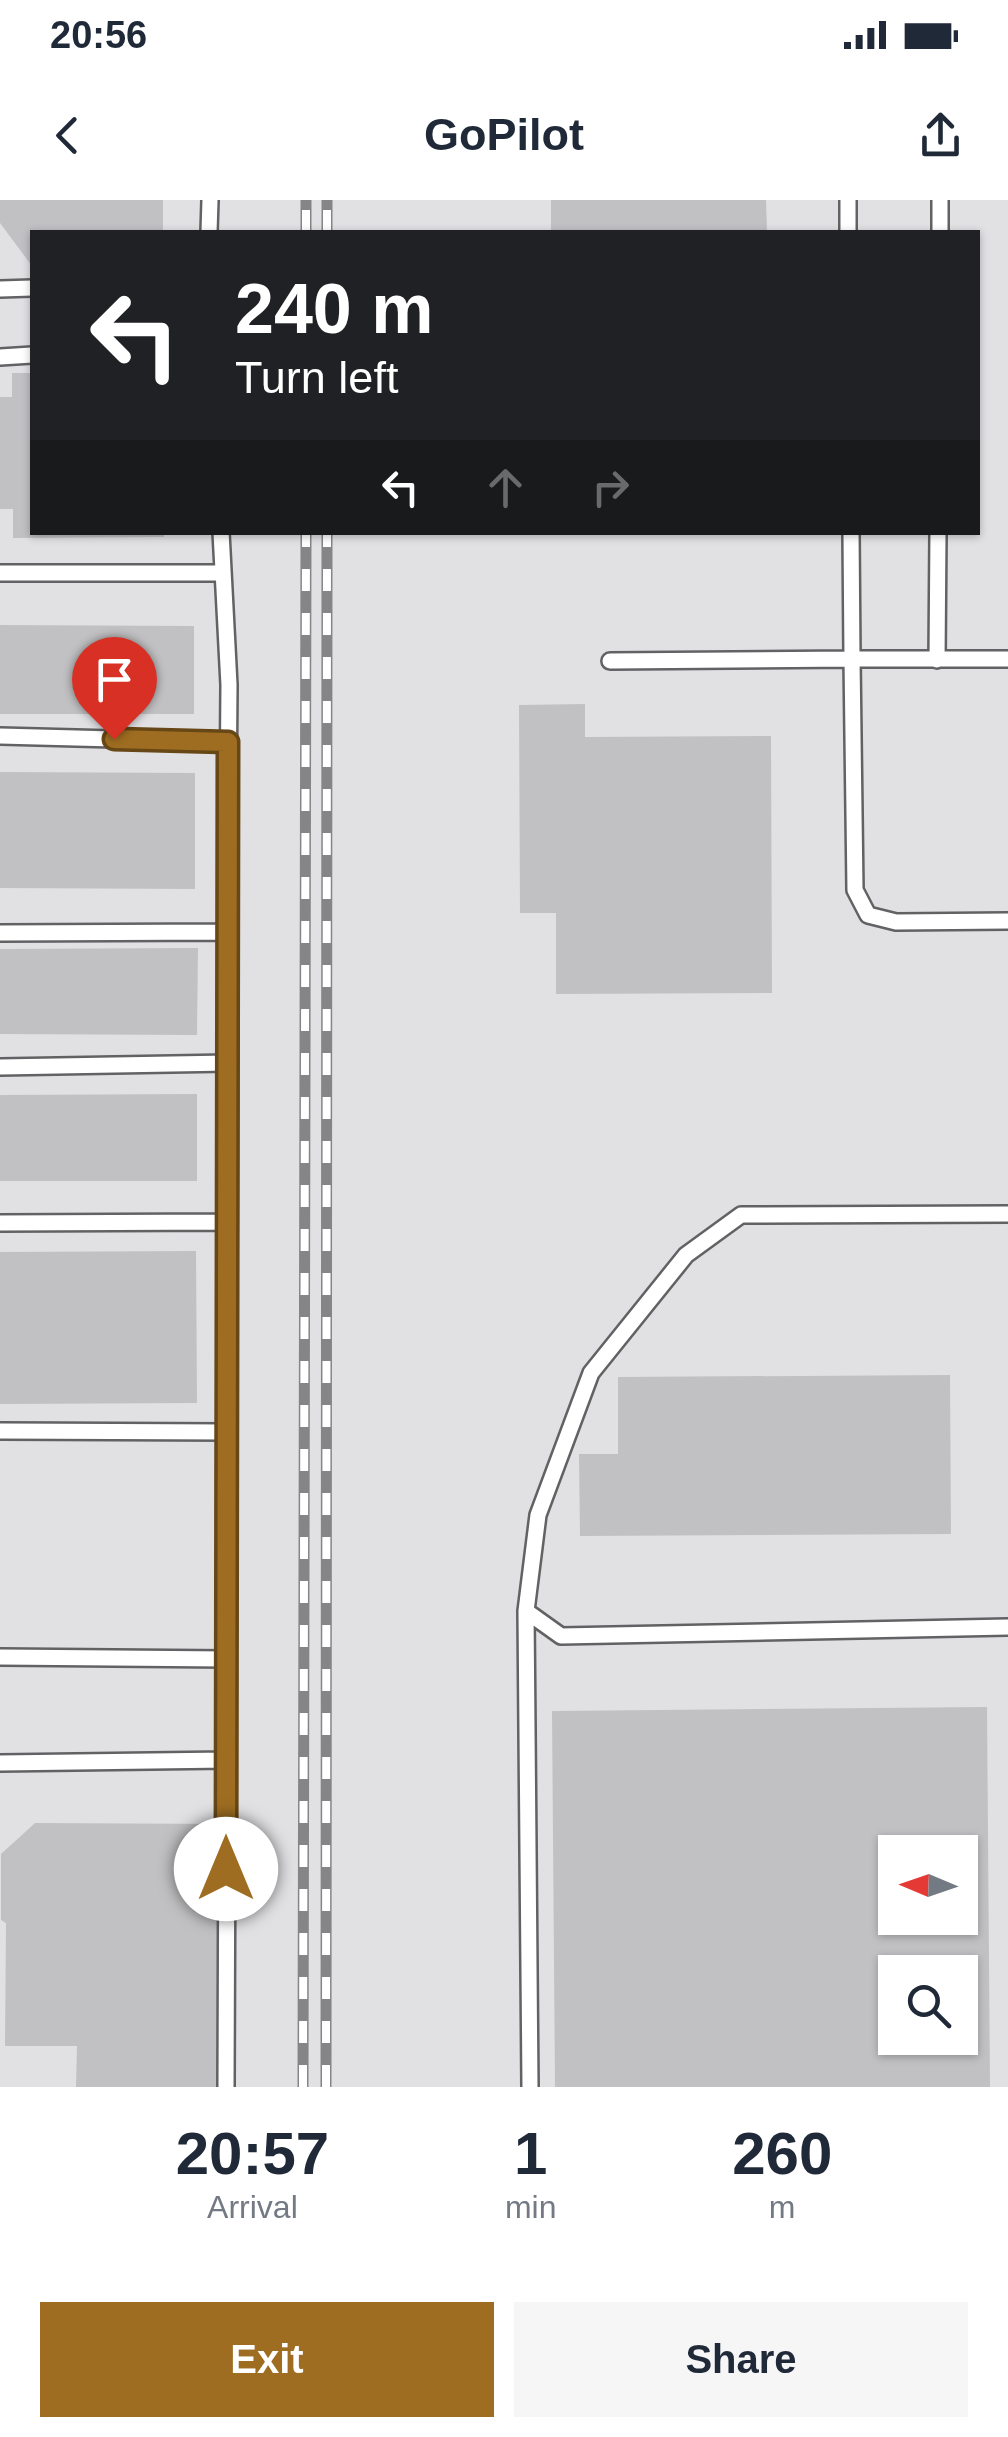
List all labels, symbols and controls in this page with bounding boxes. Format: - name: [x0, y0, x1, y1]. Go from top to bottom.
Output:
- text: 20:56: [50, 14, 147, 56]
- icon: back: [40, 108, 95, 163]
- icon: share: [913, 108, 968, 163]
- text: GoPilot: [424, 109, 584, 160]
- icon: left: [70, 270, 200, 400]
- text: 240 m: [235, 270, 433, 348]
- text: Turn left: [235, 352, 398, 403]
- icon: left: [373, 460, 428, 515]
- icon: ahead: [478, 460, 533, 515]
- icon: right: [583, 460, 638, 515]
- pin: [72, 637, 157, 740]
- icon: arrive: [87, 652, 142, 707]
- position arrow: [174, 1817, 278, 1921]
- north arrow: [878, 1835, 978, 1935]
- map controls: [878, 1835, 978, 2055]
- button: search: [878, 1955, 978, 2055]
- text: 20:57: [176, 2120, 329, 2187]
- text: 1: [514, 2120, 547, 2187]
- text: 260: [732, 2120, 832, 2187]
- text: Arrival: [207, 2189, 298, 2225]
- text: min: [505, 2189, 556, 2225]
- text: m: [769, 2189, 796, 2225]
- button: Exit: [40, 2302, 494, 2417]
- button: Share: [514, 2302, 968, 2417]

